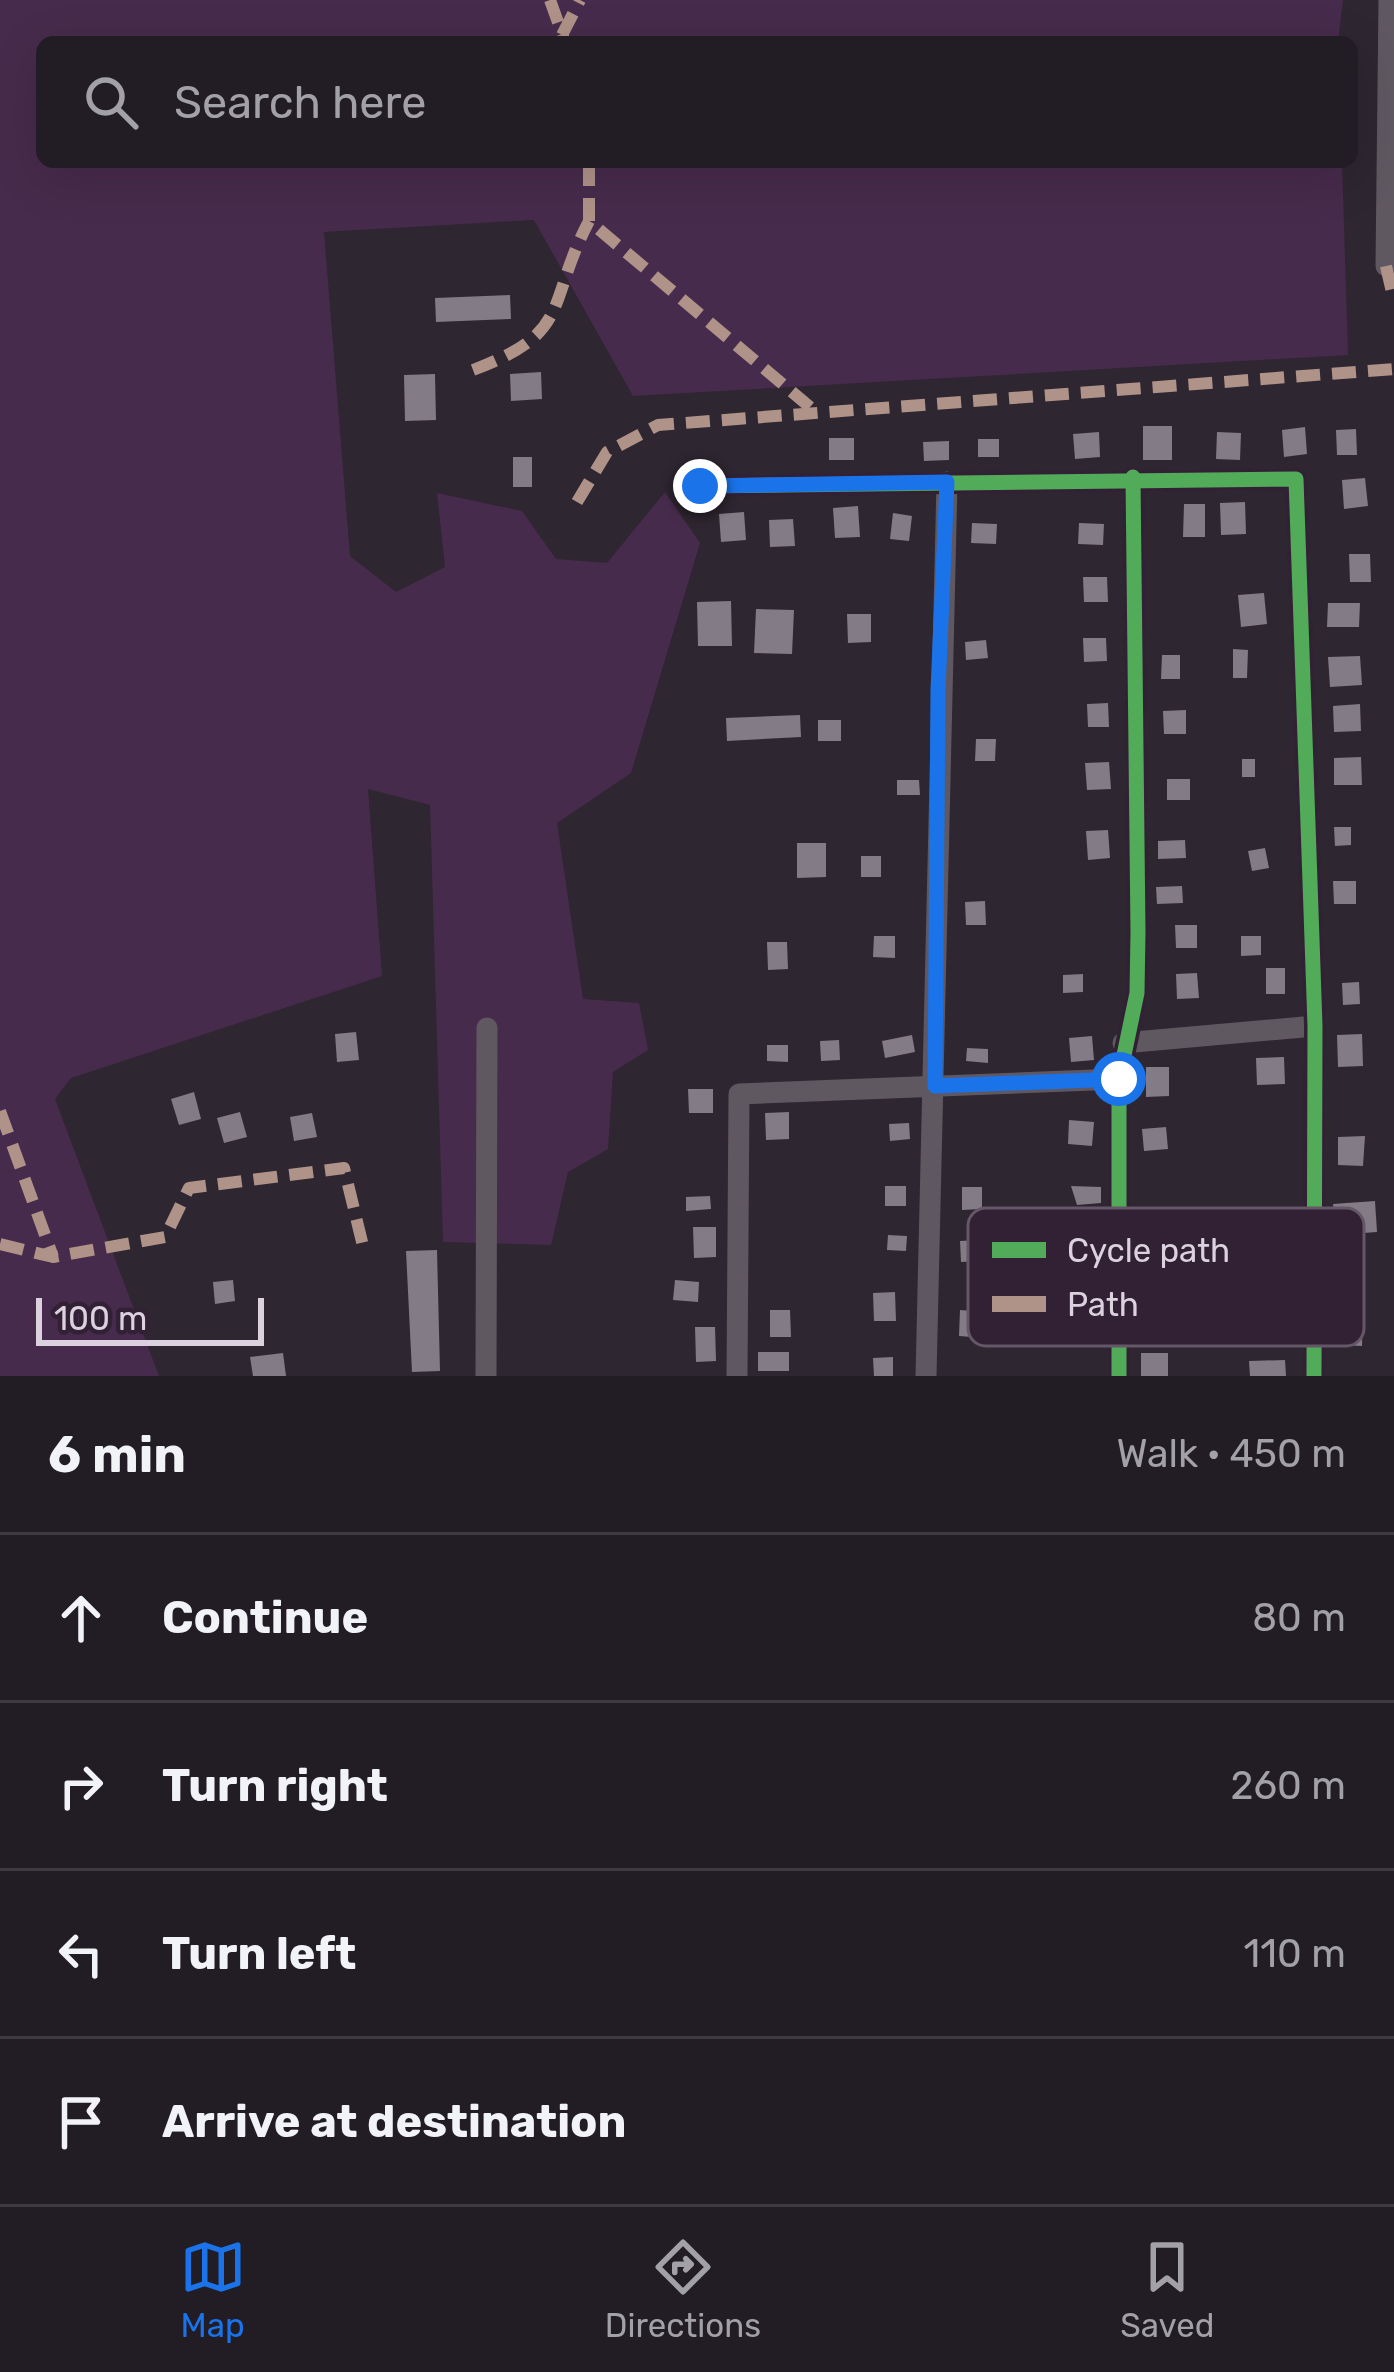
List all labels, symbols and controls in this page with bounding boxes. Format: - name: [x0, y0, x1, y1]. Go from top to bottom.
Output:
- search box: [36, 36, 1358, 168]
- icon: search: [78, 69, 144, 135]
- text: Search here: [174, 76, 426, 129]
- route end: [673, 459, 727, 513]
- route start: [1092, 1052, 1146, 1106]
- legend: [968, 1208, 1364, 1346]
- text: Cycle path: [1067, 1231, 1230, 1270]
- text: Path: [1067, 1285, 1139, 1324]
- scale bar: [36, 1292, 264, 1345]
- text: 100 m: [54, 1299, 147, 1338]
- text: 6 min: [48, 1424, 186, 1485]
- text: Walk · 450 m: [1117, 1431, 1346, 1477]
- icon: ahead: [48, 1585, 114, 1651]
- text: Continue: [162, 1591, 368, 1644]
- text: 80 m: [1252, 1595, 1346, 1641]
- icon: right: [48, 1753, 114, 1819]
- text: Turn right: [162, 1759, 388, 1812]
- text: 260 m: [1231, 1763, 1346, 1809]
- icon: left: [48, 1921, 114, 1987]
- text: Turn left: [162, 1927, 356, 1980]
- text: 110 m: [1244, 1931, 1346, 1977]
- icon: arrive: [48, 2089, 114, 2155]
- text: Arrive at destination: [162, 2095, 627, 2148]
- tab: Map: [180, 2234, 246, 2345]
- tab: Directions: [605, 2234, 761, 2345]
- tab: Saved: [1120, 2234, 1214, 2345]

